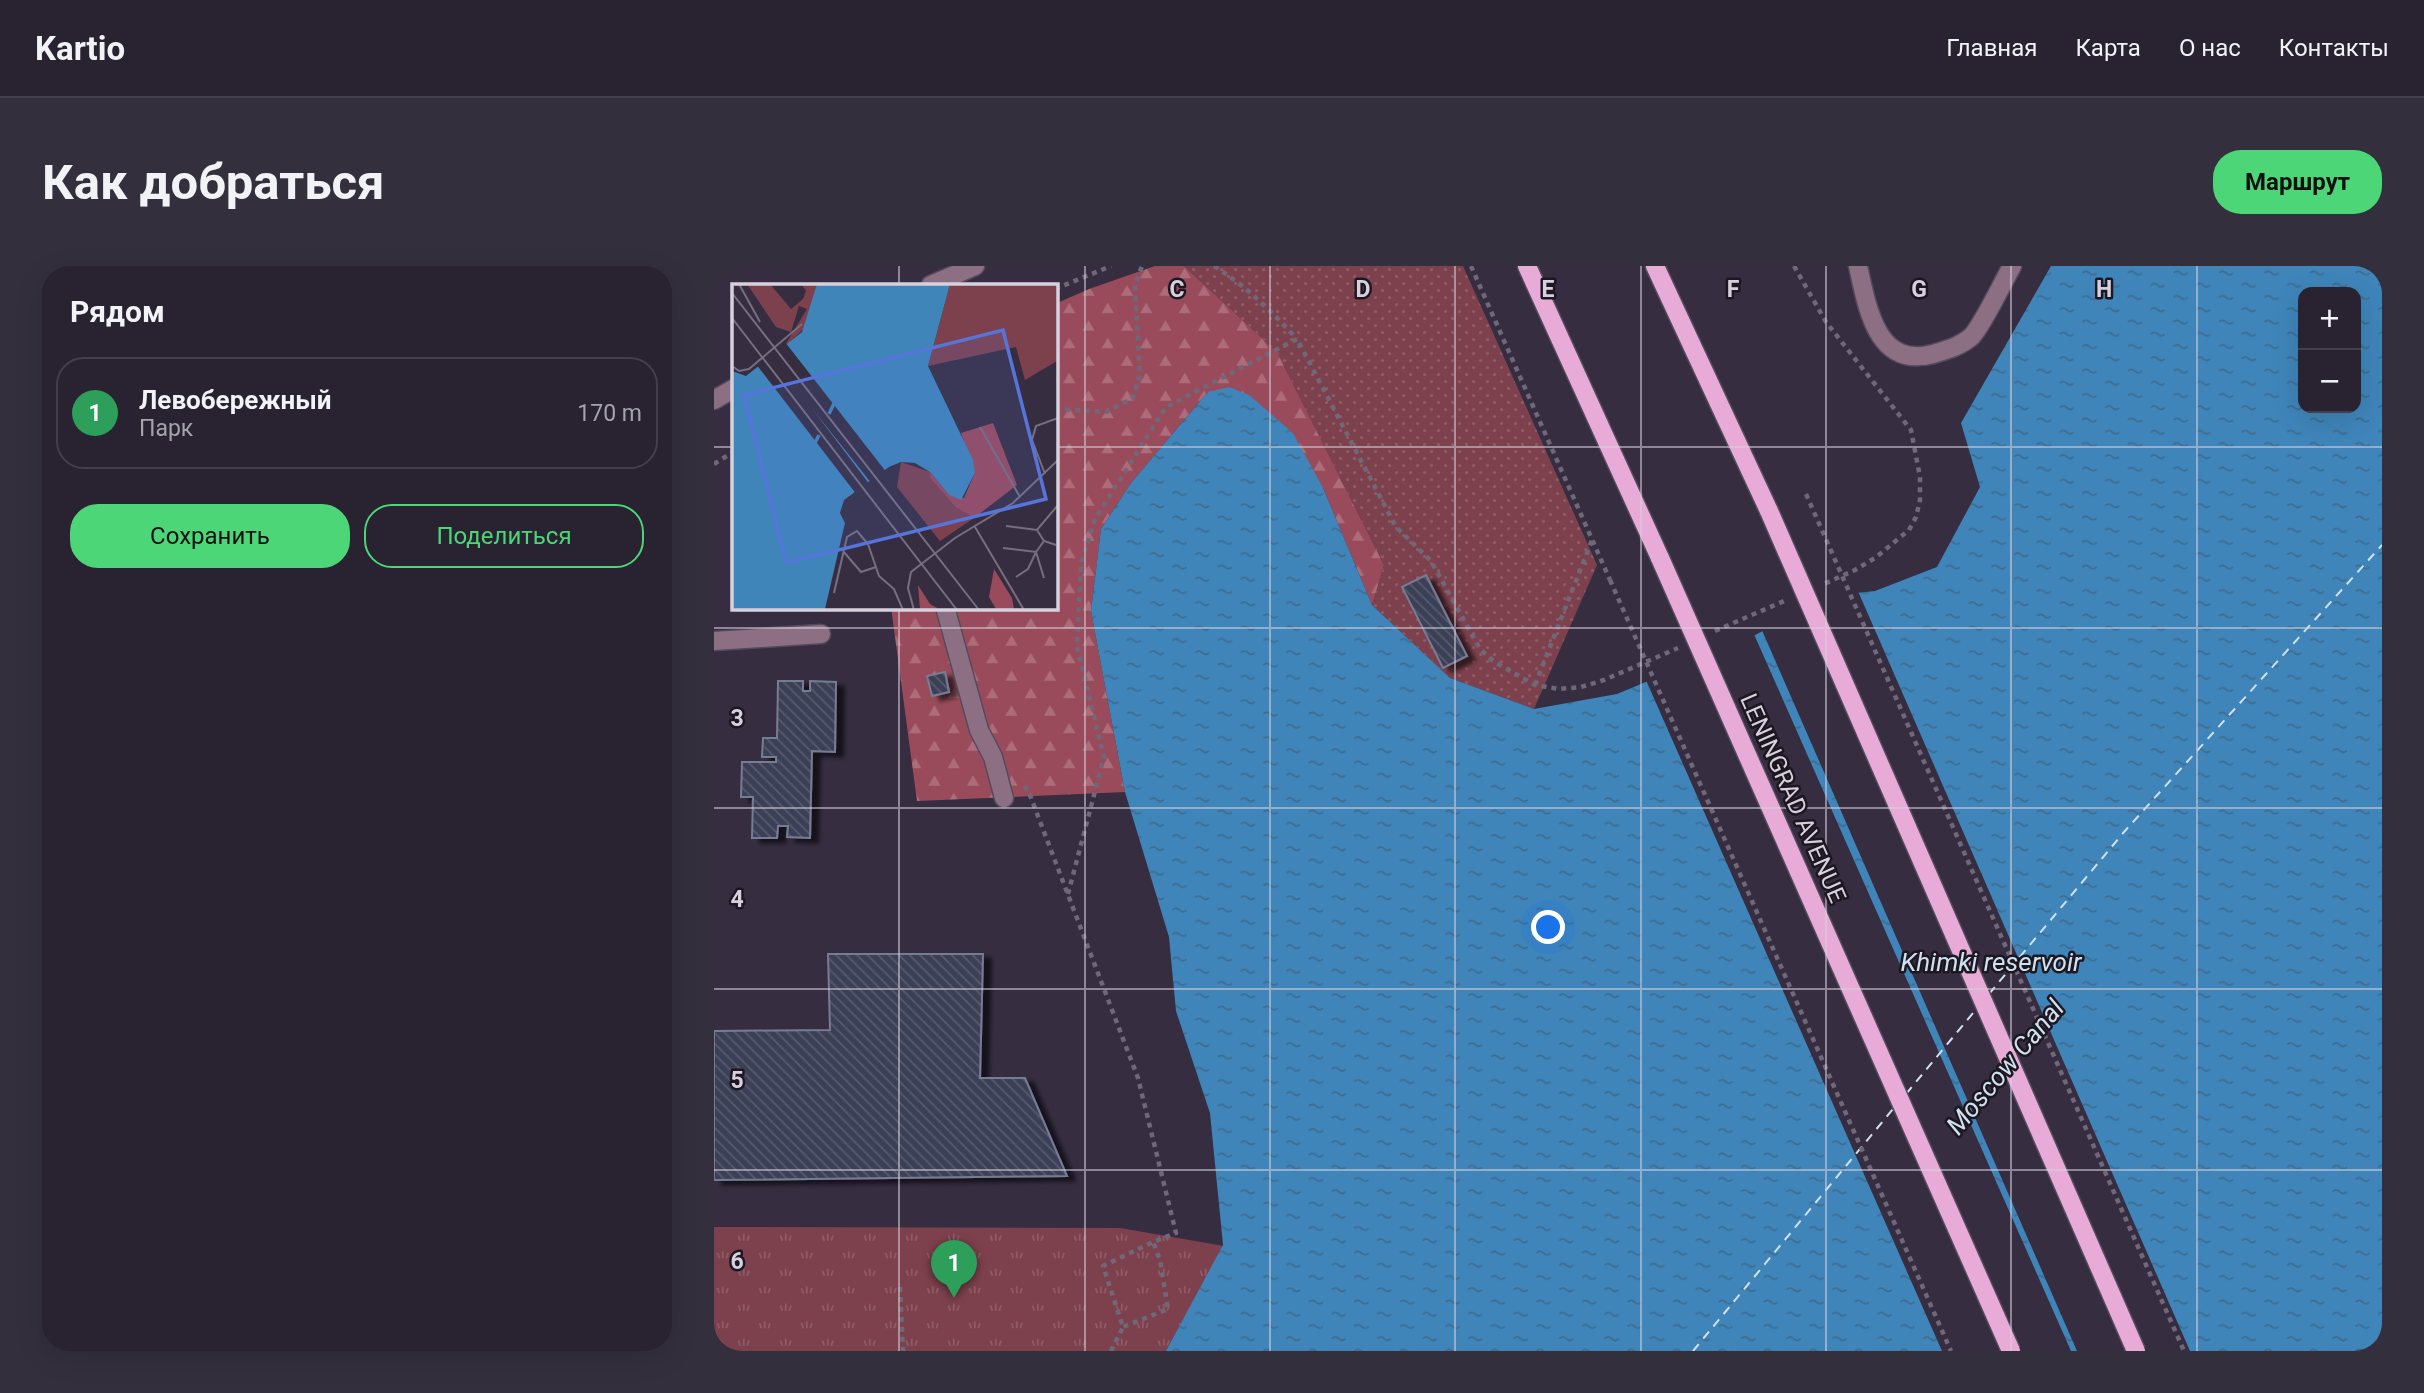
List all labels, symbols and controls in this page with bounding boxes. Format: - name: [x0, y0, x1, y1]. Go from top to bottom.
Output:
- text: Kartio: [35, 29, 125, 68]
- text: Главная: [1946, 34, 2037, 62]
- text: Карта: [2075, 34, 2141, 62]
- text: О нас: [2179, 34, 2241, 62]
- text: Контакты: [2279, 34, 2389, 62]
- button: Маршрут: [2213, 150, 2382, 214]
- text: Как добраться: [42, 154, 384, 211]
- text: C: [1169, 276, 1185, 303]
- text: D: [1356, 276, 1370, 303]
- text: E: [1542, 276, 1555, 303]
- text: F: [1727, 276, 1740, 303]
- text: G: [1911, 276, 1927, 303]
- text: H: [2096, 276, 2112, 303]
- inset map: [732, 284, 1057, 609]
- map controls: [2298, 287, 2361, 413]
- button: +: [2298, 287, 2361, 350]
- text: Рядом: [70, 294, 165, 329]
- button: −: [2298, 350, 2361, 413]
- text: Левобережный: [139, 385, 332, 415]
- text: 1: [88, 400, 102, 427]
- text: 170 m: [577, 400, 642, 427]
- text: Парк: [139, 415, 193, 442]
- button: Сохранить: [70, 504, 350, 568]
- button: Поделиться: [364, 504, 644, 568]
- street label: LENINGRAD AVENUE: [1734, 689, 1852, 907]
- text: 3: [730, 705, 744, 732]
- text: 4: [730, 886, 744, 913]
- your location: [1531, 910, 1565, 944]
- water label: Khimki reservoir: [1900, 947, 2083, 977]
- water label: Moscow Canal: [1940, 993, 2070, 1140]
- text: 5: [730, 1067, 744, 1094]
- pin: 1: [931, 1240, 977, 1298]
- text: 6: [730, 1248, 744, 1275]

